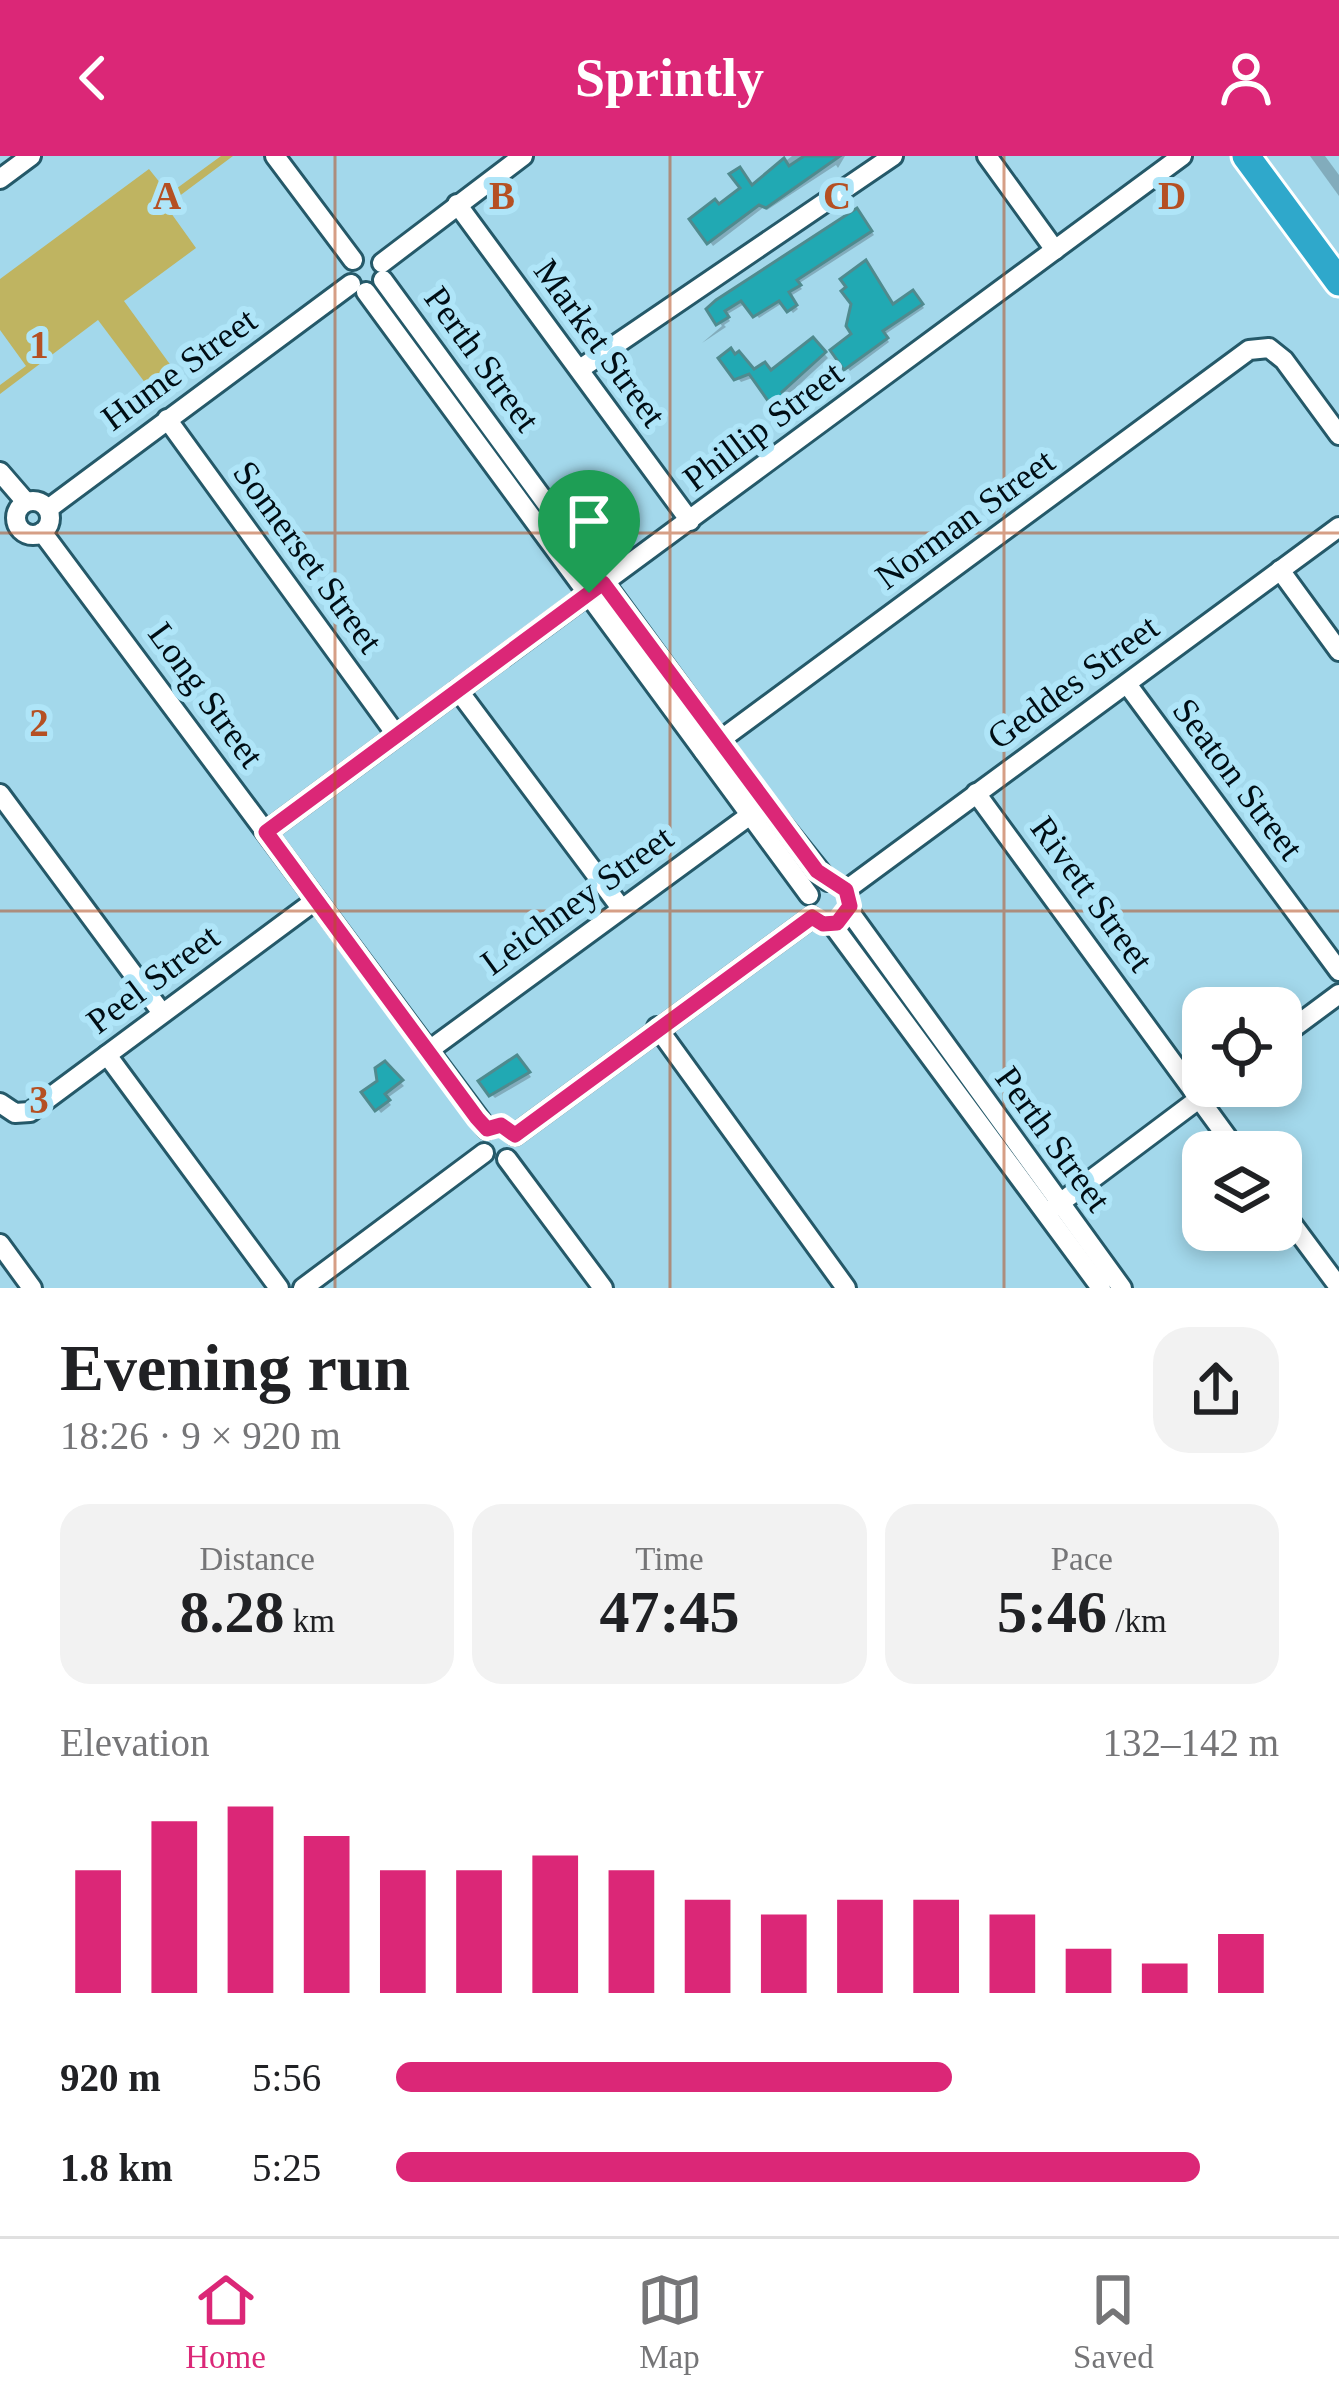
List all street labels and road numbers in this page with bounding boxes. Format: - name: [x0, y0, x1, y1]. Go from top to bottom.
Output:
- street label: Market Street: [526, 252, 674, 434]
- street label: Perth Street: [416, 279, 548, 439]
- street label: Hume Street: [94, 300, 264, 438]
- street label: Phillip Street: [675, 353, 851, 499]
- street label: Norman Street: [868, 441, 1062, 597]
- street label: Somerset Street: [225, 453, 391, 661]
- street label: Geddes Street: [980, 607, 1166, 757]
- street label: Long Street: [140, 615, 272, 775]
- street label: Seaton Street: [1165, 691, 1311, 867]
- street label: Rivett Street: [1023, 809, 1161, 979]
- street label: Leichney Street: [473, 817, 681, 983]
- street label: Peel Street: [79, 916, 227, 1042]
- street label: Perth Street: [987, 1059, 1119, 1219]

